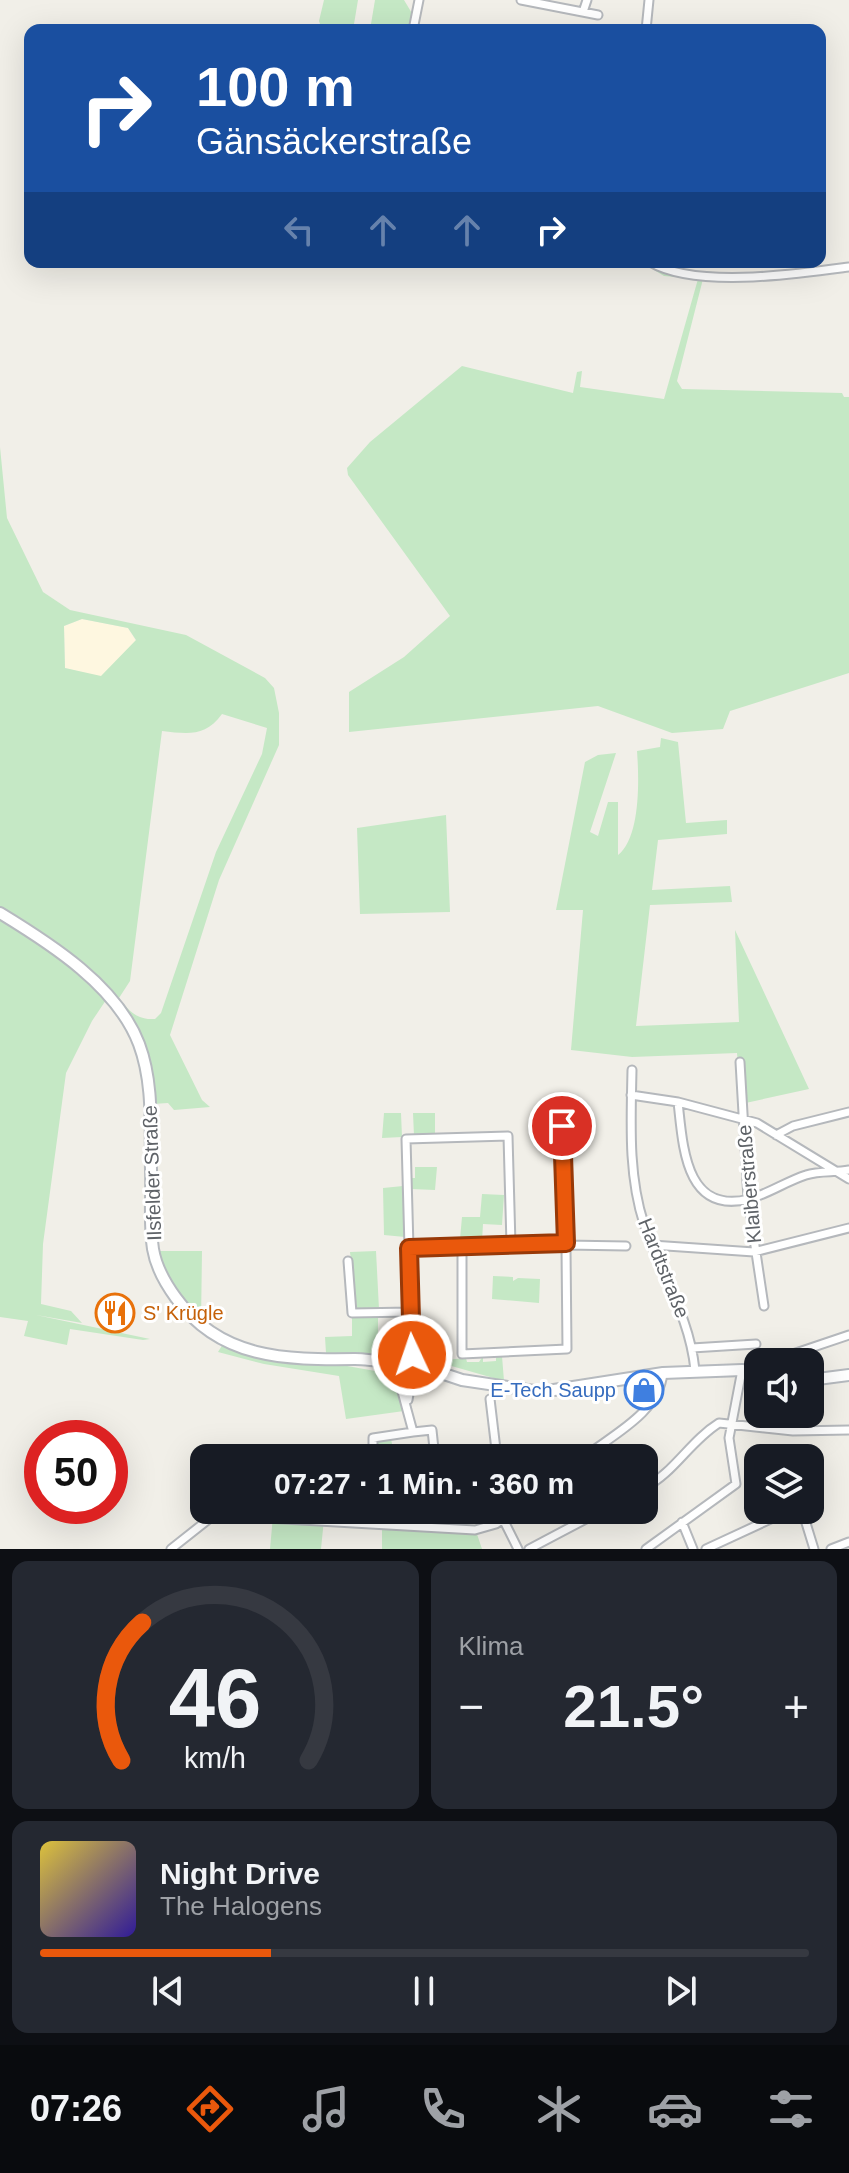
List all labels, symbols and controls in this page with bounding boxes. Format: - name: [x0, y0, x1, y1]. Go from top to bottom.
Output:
- text: 100 m: [196, 55, 355, 118]
- icon: right: [64, 56, 168, 160]
- text: Gänsäckerstraße: [196, 121, 472, 162]
- icon: left: [277, 208, 321, 252]
- icon: ahead: [361, 208, 405, 252]
- icon: ahead: [445, 208, 489, 252]
- icon: right: [529, 208, 573, 252]
- pin: [528, 1092, 596, 1160]
- icon: arrive: [540, 1104, 584, 1148]
- street label: Ilsfelder Straße: [139, 1105, 165, 1241]
- street label: Klaiberstraße: [733, 1124, 765, 1244]
- street label: Hardtstraße: [634, 1215, 694, 1321]
- restaurant icon: S' Krügle: [94, 1292, 136, 1334]
- place label: S' Krügle: [143, 1302, 224, 1324]
- position arrow: [370, 1313, 454, 1397]
- map controls: [744, 1348, 824, 1524]
- button: sound: [744, 1348, 824, 1428]
- shop icon: E-Tech Saupp: [623, 1369, 665, 1411]
- place label: E-Tech Saupp: [490, 1379, 616, 1401]
- speed limit sign: 50: [24, 1420, 128, 1524]
- button: layers: [744, 1444, 824, 1524]
- text: 07:27 · 1 Min. · 360 m: [274, 1467, 574, 1500]
- text: Klima: [459, 1631, 524, 1661]
- text: 46: [169, 1652, 262, 1745]
- text: 21.5°: [563, 1673, 704, 1740]
- text: −: [459, 1682, 484, 1731]
- text: +: [783, 1682, 809, 1731]
- text: km/h: [184, 1742, 246, 1774]
- text: Night Drive: [160, 1857, 320, 1890]
- text: The Halogens: [160, 1891, 322, 1921]
- icon: previous: [146, 1969, 190, 2013]
- icon: pause: [402, 1969, 446, 2013]
- icon: next: [659, 1969, 703, 2013]
- icon: directions: [182, 2081, 238, 2137]
- icon: music: [298, 2081, 354, 2137]
- icon: phone: [415, 2081, 471, 2137]
- icon: climate: [531, 2081, 587, 2137]
- icon: car: [647, 2081, 703, 2137]
- icon: filters: [763, 2081, 819, 2137]
- text: 07:26: [30, 2088, 122, 2129]

